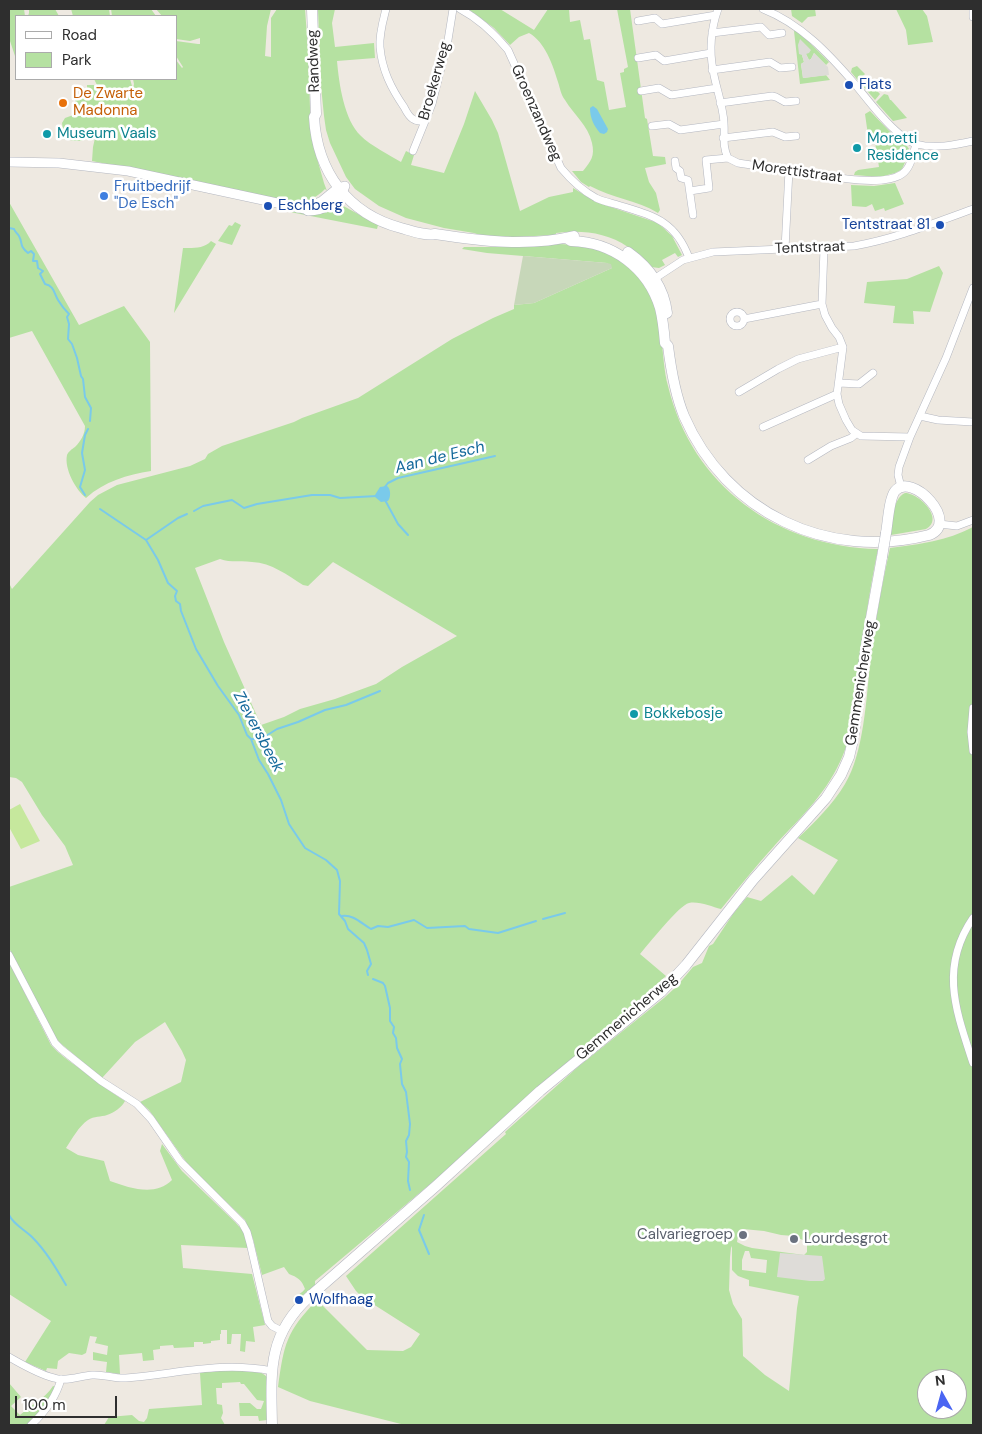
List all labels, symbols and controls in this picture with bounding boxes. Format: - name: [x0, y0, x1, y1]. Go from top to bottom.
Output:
- legend: [15, 15, 178, 80]
- text: Road: [62, 25, 97, 45]
- street label: Randweg: [304, 29, 324, 93]
- street label: Broekerweg: [415, 40, 455, 122]
- text: Park: [62, 50, 92, 70]
- street label: Groenzandweg: [507, 62, 565, 164]
- place label: Flats: [859, 76, 892, 94]
- marker: Flats: [843, 79, 855, 91]
- place label: De Zwarte Madonna: [73, 85, 143, 120]
- marker: De Zwarte Madonna: [57, 97, 69, 109]
- place label: Museum Vaals: [57, 125, 157, 143]
- marker: Museum Vaals: [41, 128, 53, 140]
- place label: Moretti Residence: [867, 130, 939, 165]
- marker: Moretti Residence: [851, 142, 863, 154]
- street label: Morettistraat: [751, 157, 843, 187]
- place label: Fruitbedrijf "De Esch": [114, 178, 191, 213]
- marker: Fruitbedrijf "De Esch": [98, 190, 110, 202]
- place label: Eschberg: [278, 197, 343, 215]
- marker: Eschberg: [262, 200, 274, 212]
- place label: Tentstraat 81: [842, 216, 930, 234]
- marker: Tentstraat 81: [934, 219, 946, 231]
- street label: Tentstraat: [774, 238, 846, 258]
- water label: Aan de Esch: [393, 438, 487, 478]
- street label: Gemmenicherweg: [842, 619, 880, 747]
- water label: Zieversbeek: [229, 688, 287, 776]
- place label: Bokkebosje: [644, 705, 723, 723]
- marker: Bokkebosje: [628, 708, 640, 720]
- street label: Gemmenicherweg: [573, 969, 681, 1065]
- place label: Calvariegroep: [637, 1226, 733, 1244]
- marker: Calvariegroep: [737, 1229, 749, 1241]
- place label: Lourdesgrot: [804, 1230, 888, 1248]
- marker: Lourdesgrot: [788, 1233, 800, 1245]
- place label: Wolfhaag: [309, 1291, 373, 1309]
- marker: Wolfhaag: [293, 1294, 305, 1306]
- north arrow: [917, 1369, 967, 1419]
- text: N: [934, 1371, 946, 1390]
- scale bar: [18, 1386, 120, 1418]
- text: 100 m: [23, 1395, 66, 1415]

